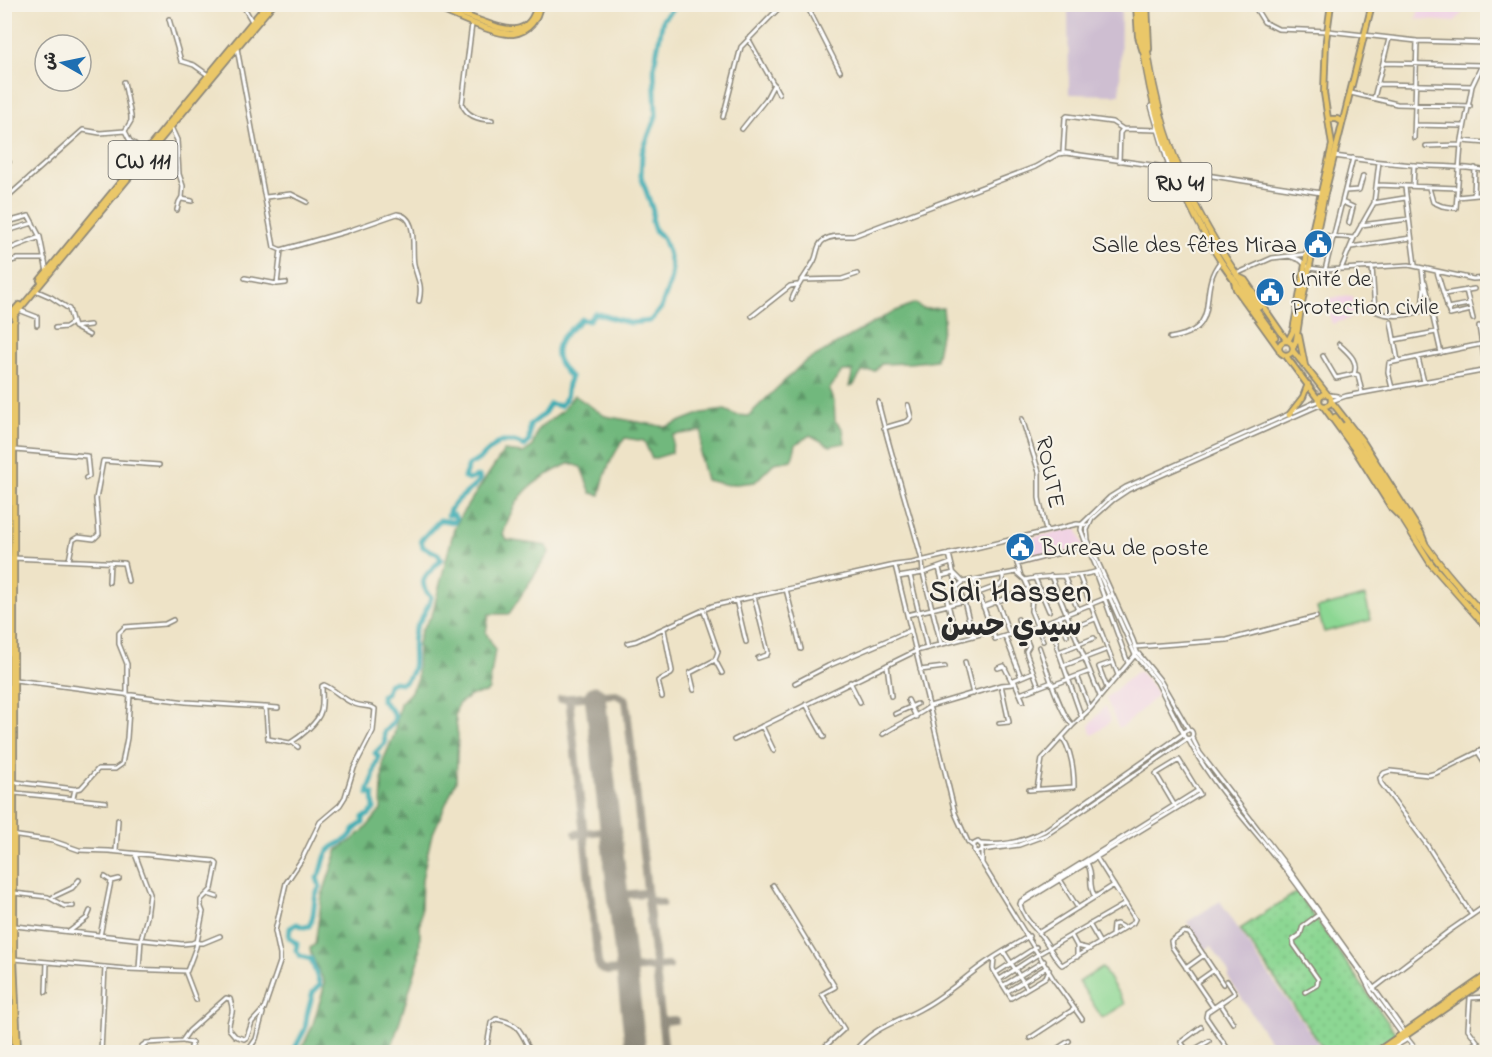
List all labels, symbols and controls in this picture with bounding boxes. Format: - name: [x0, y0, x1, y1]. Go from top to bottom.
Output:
- north arrow: [33, 33, 93, 93]
- text: ش: [37, 50, 63, 72]
- road number: CW 111: [108, 141, 178, 179]
- road number: RN 41: [1148, 163, 1212, 201]
- public building icon: Salle des fêtes Miraa: [1302, 228, 1334, 260]
- place label: Salle des fêtes Miraa: [1092, 229, 1297, 264]
- place label: Unité de Protection civile: [1291, 263, 1439, 326]
- public building icon: Unité de Protection civile: [1254, 276, 1286, 308]
- street label: ROUTE: [1024, 433, 1073, 512]
- public building icon: Bureau de poste: [1004, 531, 1036, 563]
- place label: Bureau de poste: [1040, 532, 1209, 567]
- district label: Sidi Hassen سيدي حسن: [929, 572, 1093, 650]

